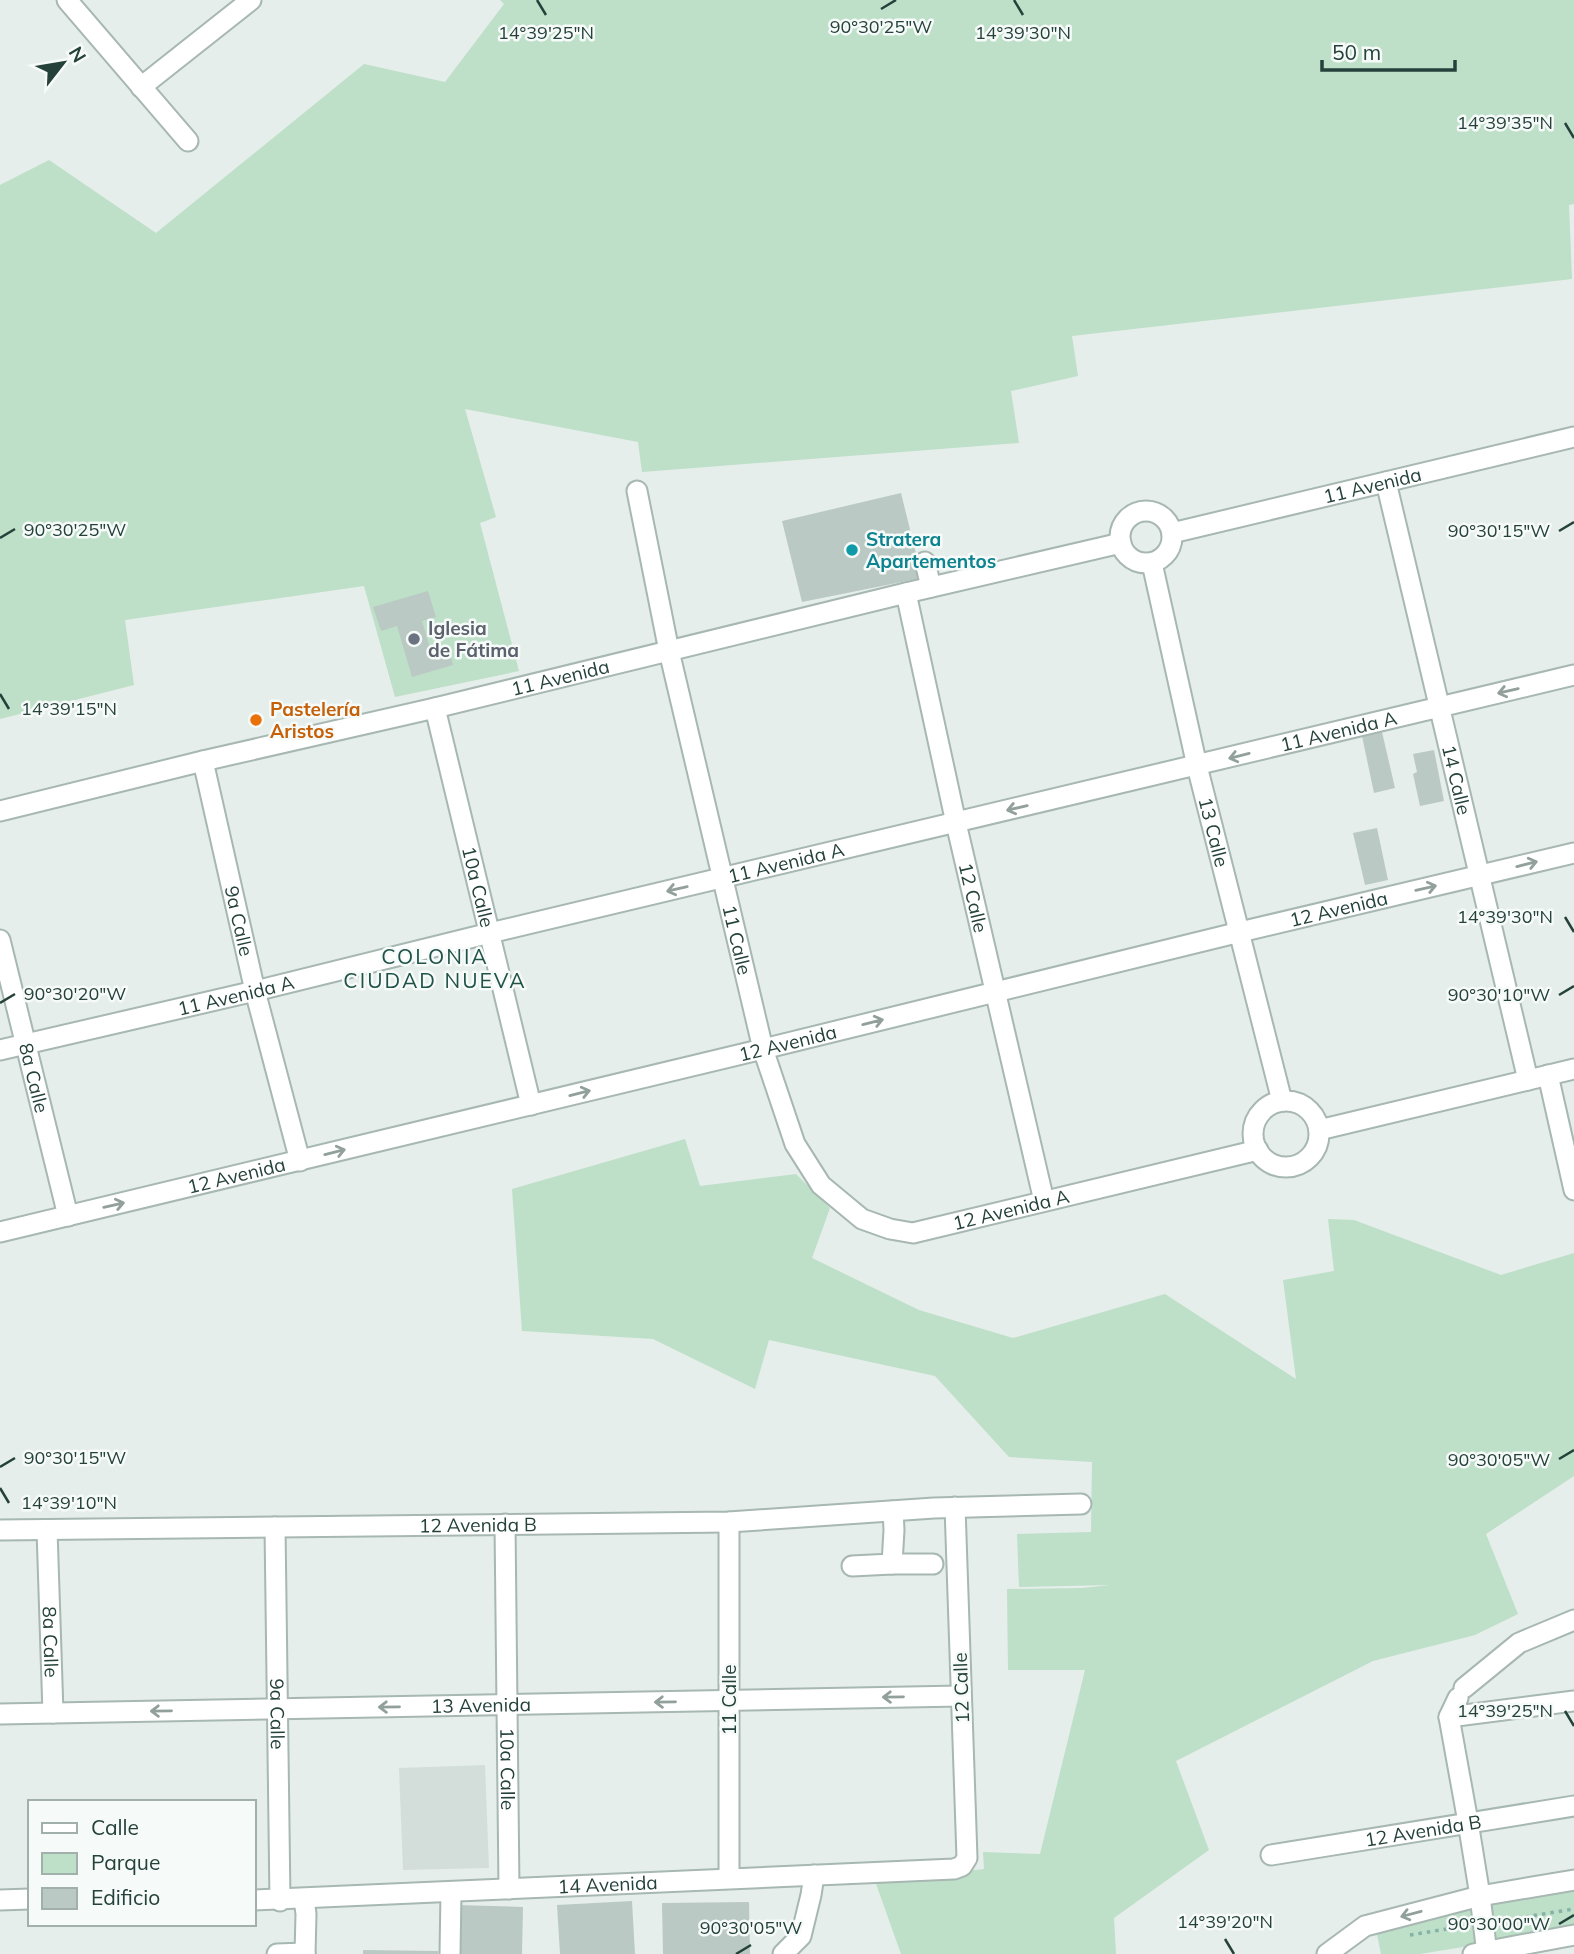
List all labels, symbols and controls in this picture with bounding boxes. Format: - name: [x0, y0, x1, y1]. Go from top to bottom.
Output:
- text: 90°30'25"W: [830, 15, 932, 38]
- text: 14°39'25"N: [498, 21, 594, 44]
- text: 14°39'30"N: [975, 21, 1071, 44]
- north arrow: [28, 28, 98, 98]
- scale bar: [1322, 28, 1455, 72]
- text: 50 m: [1332, 39, 1381, 65]
- text: N: [64, 42, 92, 67]
- text: 14°39'35"N: [1457, 111, 1553, 134]
- street label: 11 Avenida: [1321, 462, 1424, 508]
- text: 90°30'25"W: [24, 518, 126, 541]
- text: 90°30'15"W: [1448, 519, 1550, 542]
- place label: Stratera Apartementos: [866, 527, 996, 573]
- marker: Stratera Apartementos: [844, 542, 860, 558]
- place label: Iglesia de Fátima: [428, 616, 519, 662]
- marker: Iglesia de Fátima: [406, 631, 422, 647]
- street label: 11 Avenida: [509, 654, 612, 701]
- one-way arrow: [1497, 685, 1520, 698]
- text: 14°39'15"N: [21, 697, 117, 720]
- place label: Pastelería Aristos: [270, 697, 361, 743]
- street label: 11 Avenida A: [1278, 706, 1399, 756]
- marker: Pastelería Aristos: [248, 712, 264, 728]
- street label: 14 Calle: [1437, 742, 1477, 817]
- one-way arrow: [1228, 750, 1251, 763]
- street label: 13 Calle: [1193, 794, 1234, 869]
- one-way arrow: [1007, 802, 1029, 815]
- street label: 11 Avenida A: [725, 837, 847, 888]
- street label: 10a Calle: [457, 844, 500, 930]
- one-way arrow: [1515, 857, 1538, 870]
- street label: 12 Calle: [954, 860, 993, 935]
- one-way arrow: [1414, 881, 1437, 895]
- one-way arrow: [666, 883, 689, 896]
- street label: 9a Calle: [220, 884, 259, 958]
- street label: 12 Avenida: [1287, 886, 1390, 932]
- street label: 11 Calle: [717, 902, 757, 977]
- text: 14°39'30"N: [1457, 905, 1553, 928]
- district label: COLONIA CIUDAD NUEVA: [343, 943, 527, 993]
- street label: 11 Avenida A: [175, 970, 296, 1021]
- text: 90°30'20"W: [24, 982, 126, 1005]
- text: 90°30'10"W: [1448, 983, 1550, 1006]
- one-way arrow: [861, 1015, 884, 1028]
- street label: 12 Avenida: [736, 1019, 839, 1066]
- street label: 8a Calle: [14, 1040, 54, 1115]
- one-way arrow: [568, 1086, 591, 1099]
- one-way arrow: [323, 1145, 346, 1158]
- street label: 12 Avenida: [185, 1152, 288, 1199]
- street label: 12 Avenida A: [950, 1184, 1072, 1235]
- one-way arrow: [102, 1198, 125, 1211]
- text: 90°30'15"W: [24, 1446, 126, 1469]
- text: 90°30'05"W: [1448, 1448, 1550, 1471]
- text: 14°39'10"N: [21, 1491, 117, 1514]
- street label: 12 Avenida B: [419, 1512, 537, 1537]
- street label: 8a Calle: [38, 1606, 64, 1678]
- street label: 12 Calle: [948, 1652, 974, 1724]
- street label: 11 Calle: [717, 1664, 741, 1736]
- street label: 9a Calle: [265, 1678, 290, 1750]
- one-way arrow: [881, 1691, 904, 1704]
- street label: 13 Avenida: [431, 1692, 531, 1718]
- one-way arrow: [654, 1695, 677, 1708]
- text: 14°39'25"N: [1457, 1699, 1553, 1722]
- one-way arrow: [378, 1700, 401, 1713]
- one-way arrow: [150, 1704, 173, 1718]
- street label: 10a Calle: [495, 1728, 520, 1810]
- legend: [28, 1800, 256, 1926]
- street label: 12 Avenida B: [1363, 1809, 1483, 1852]
- text: Calle: [91, 1814, 139, 1840]
- text: Parque: [91, 1849, 160, 1875]
- street label: 14 Avenida: [557, 1870, 658, 1899]
- text: Edificio: [91, 1884, 160, 1910]
- one-way arrow: [1401, 1908, 1423, 1921]
- text: 14°39'20"N: [1177, 1910, 1273, 1933]
- text: 90°30'00"W: [1448, 1912, 1550, 1935]
- text: 90°30'05"W: [700, 1916, 802, 1939]

